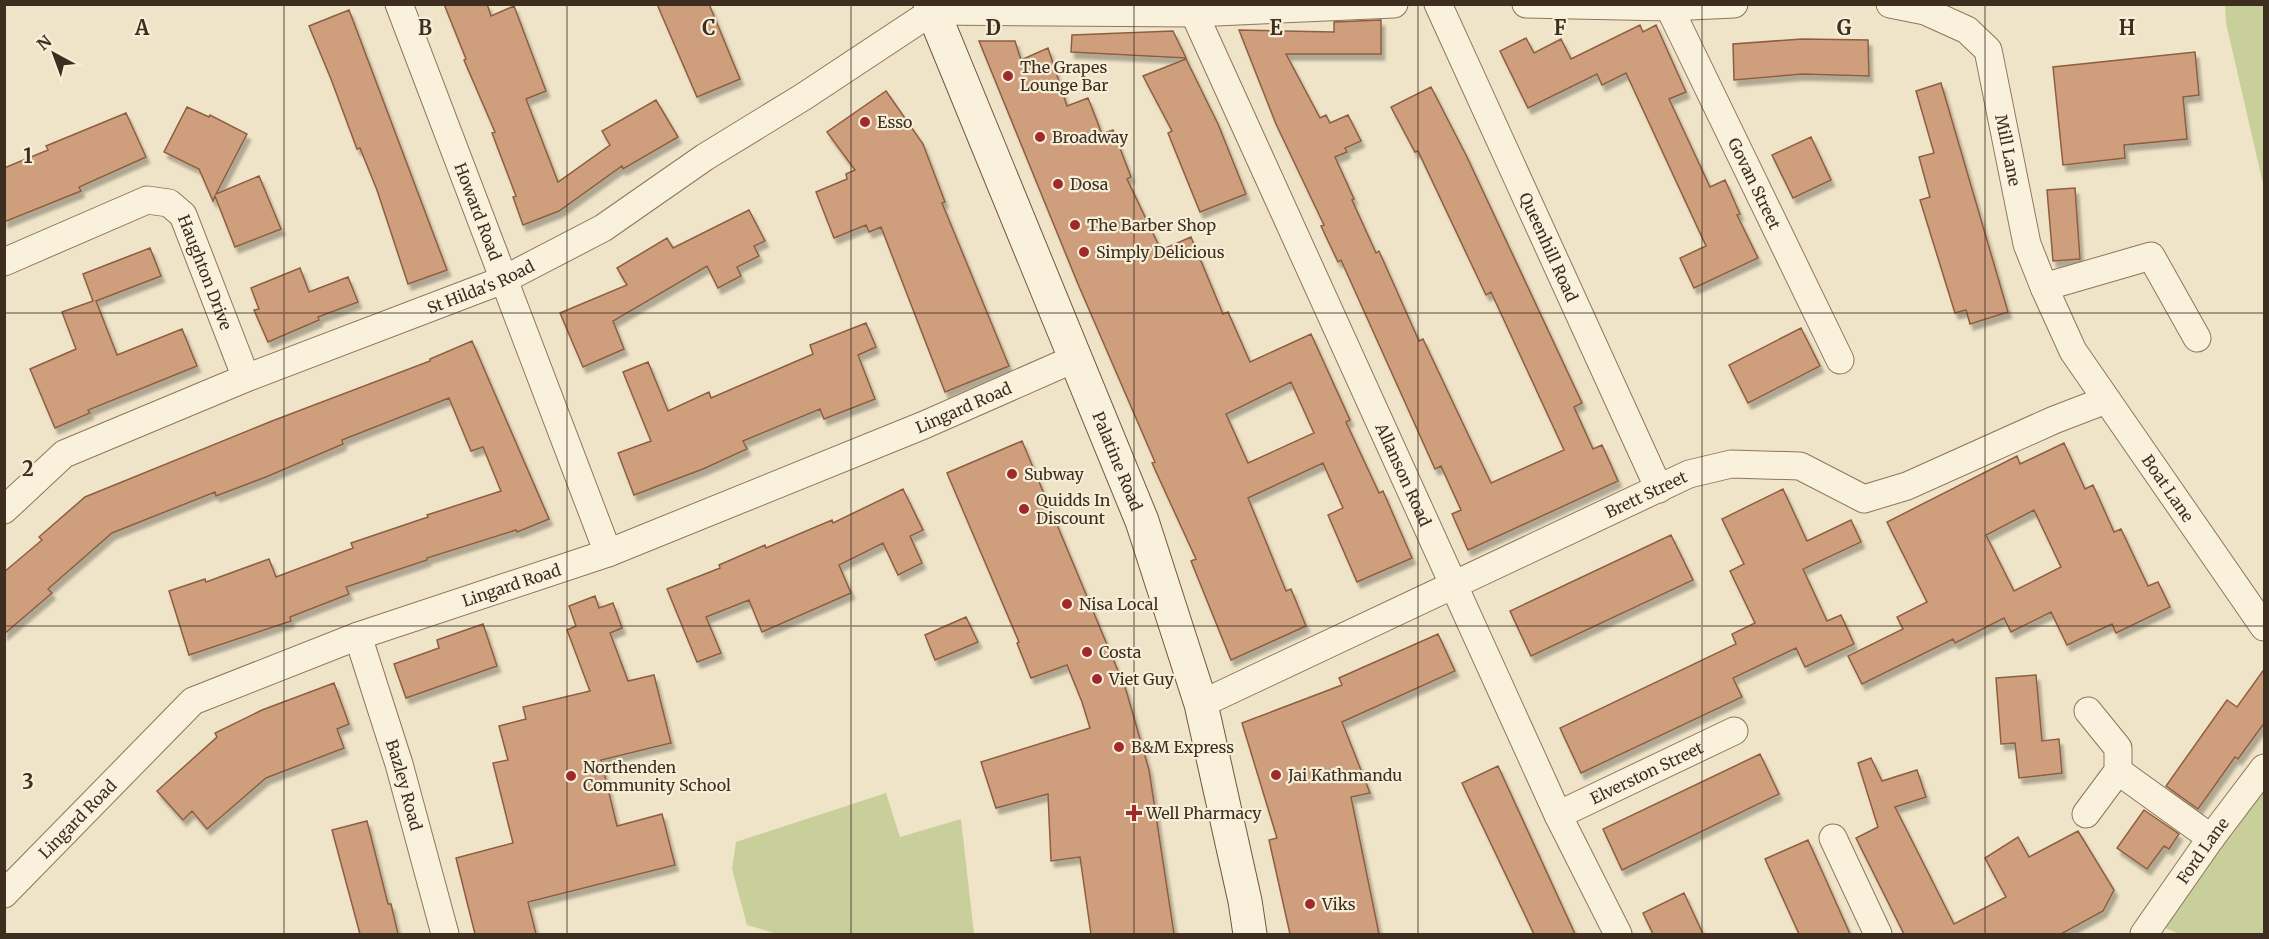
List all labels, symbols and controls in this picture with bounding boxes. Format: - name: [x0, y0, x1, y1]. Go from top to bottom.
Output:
- text: A: [134, 15, 150, 40]
- text: B: [418, 15, 432, 40]
- text: C: [702, 15, 716, 40]
- text: D: [985, 15, 1001, 40]
- text: E: [1269, 15, 1283, 40]
- text: F: [1554, 15, 1567, 40]
- text: G: [1837, 15, 1852, 40]
- text: H: [2119, 15, 2135, 40]
- north arrow: [24, 24, 84, 84]
- text: N: [33, 31, 56, 54]
- place label: The Grapes Lounge Bar: [1020, 57, 1108, 95]
- marker: The Grapes Lounge Bar: [1001, 69, 1015, 83]
- place label: Esso: [877, 112, 912, 132]
- street label: Mill Lane: [1991, 113, 2025, 188]
- marker: Esso: [858, 115, 872, 129]
- place label: Broadway: [1052, 127, 1129, 147]
- marker: Broadway: [1033, 130, 1047, 144]
- street label: Govan Street: [1724, 134, 1785, 233]
- text: 1: [23, 143, 33, 168]
- street label: Howard Road: [450, 160, 506, 263]
- place label: Dosa: [1070, 174, 1109, 194]
- marker: Dosa: [1051, 177, 1065, 191]
- street label: Queenhill Road: [1515, 189, 1582, 305]
- street label: Haughton Drive: [174, 212, 236, 333]
- place label: The Barber Shop: [1087, 215, 1216, 235]
- marker: The Barber Shop: [1068, 218, 1082, 232]
- place label: Simply Delicious: [1096, 242, 1225, 262]
- marker: Simply Delicious: [1077, 245, 1091, 259]
- street label: St Hilda's Road: [424, 255, 538, 318]
- street label: Lingard Road: [913, 378, 1015, 437]
- street label: Palatine Road: [1088, 409, 1147, 514]
- street label: Allanson Road: [1371, 419, 1436, 530]
- street label: Boat Lane: [2138, 451, 2198, 526]
- text: 2: [22, 456, 34, 481]
- place label: Subway: [1024, 464, 1084, 484]
- street label: Brett Street: [1602, 466, 1691, 522]
- marker: Subway: [1005, 467, 1019, 481]
- place label: Quidds In Discount: [1036, 490, 1111, 528]
- marker: Quidds In Discount: [1017, 502, 1031, 516]
- street label: Lingard Road: [459, 559, 564, 611]
- place label: Nisa Local: [1079, 594, 1159, 614]
- marker: Nisa Local: [1060, 597, 1074, 611]
- place label: Costa: [1099, 642, 1142, 662]
- marker: Costa: [1080, 645, 1094, 659]
- place label: Viet Guy: [1108, 669, 1174, 689]
- marker: Viet Guy: [1090, 672, 1104, 686]
- street label: Bazley Road: [382, 737, 427, 833]
- place label: B&M Express: [1131, 737, 1234, 757]
- street label: Elverston Street: [1587, 737, 1707, 808]
- marker: B&M Express: [1112, 740, 1126, 754]
- place label: Northenden Community School: [583, 757, 731, 795]
- place label: Jai Kathmandu: [1287, 765, 1402, 785]
- marker: Jai Kathmandu: [1269, 768, 1283, 782]
- text: 3: [22, 769, 34, 794]
- marker: Northenden Community School: [564, 769, 578, 783]
- street label: Lingard Road: [34, 775, 121, 863]
- place label: Well Pharmacy: [1145, 803, 1262, 823]
- marker: Well Pharmacy: [1127, 806, 1141, 820]
- street label: Ford Lane: [2172, 813, 2233, 887]
- place label: Viks: [1321, 894, 1356, 914]
- marker: Viks: [1303, 897, 1317, 911]

